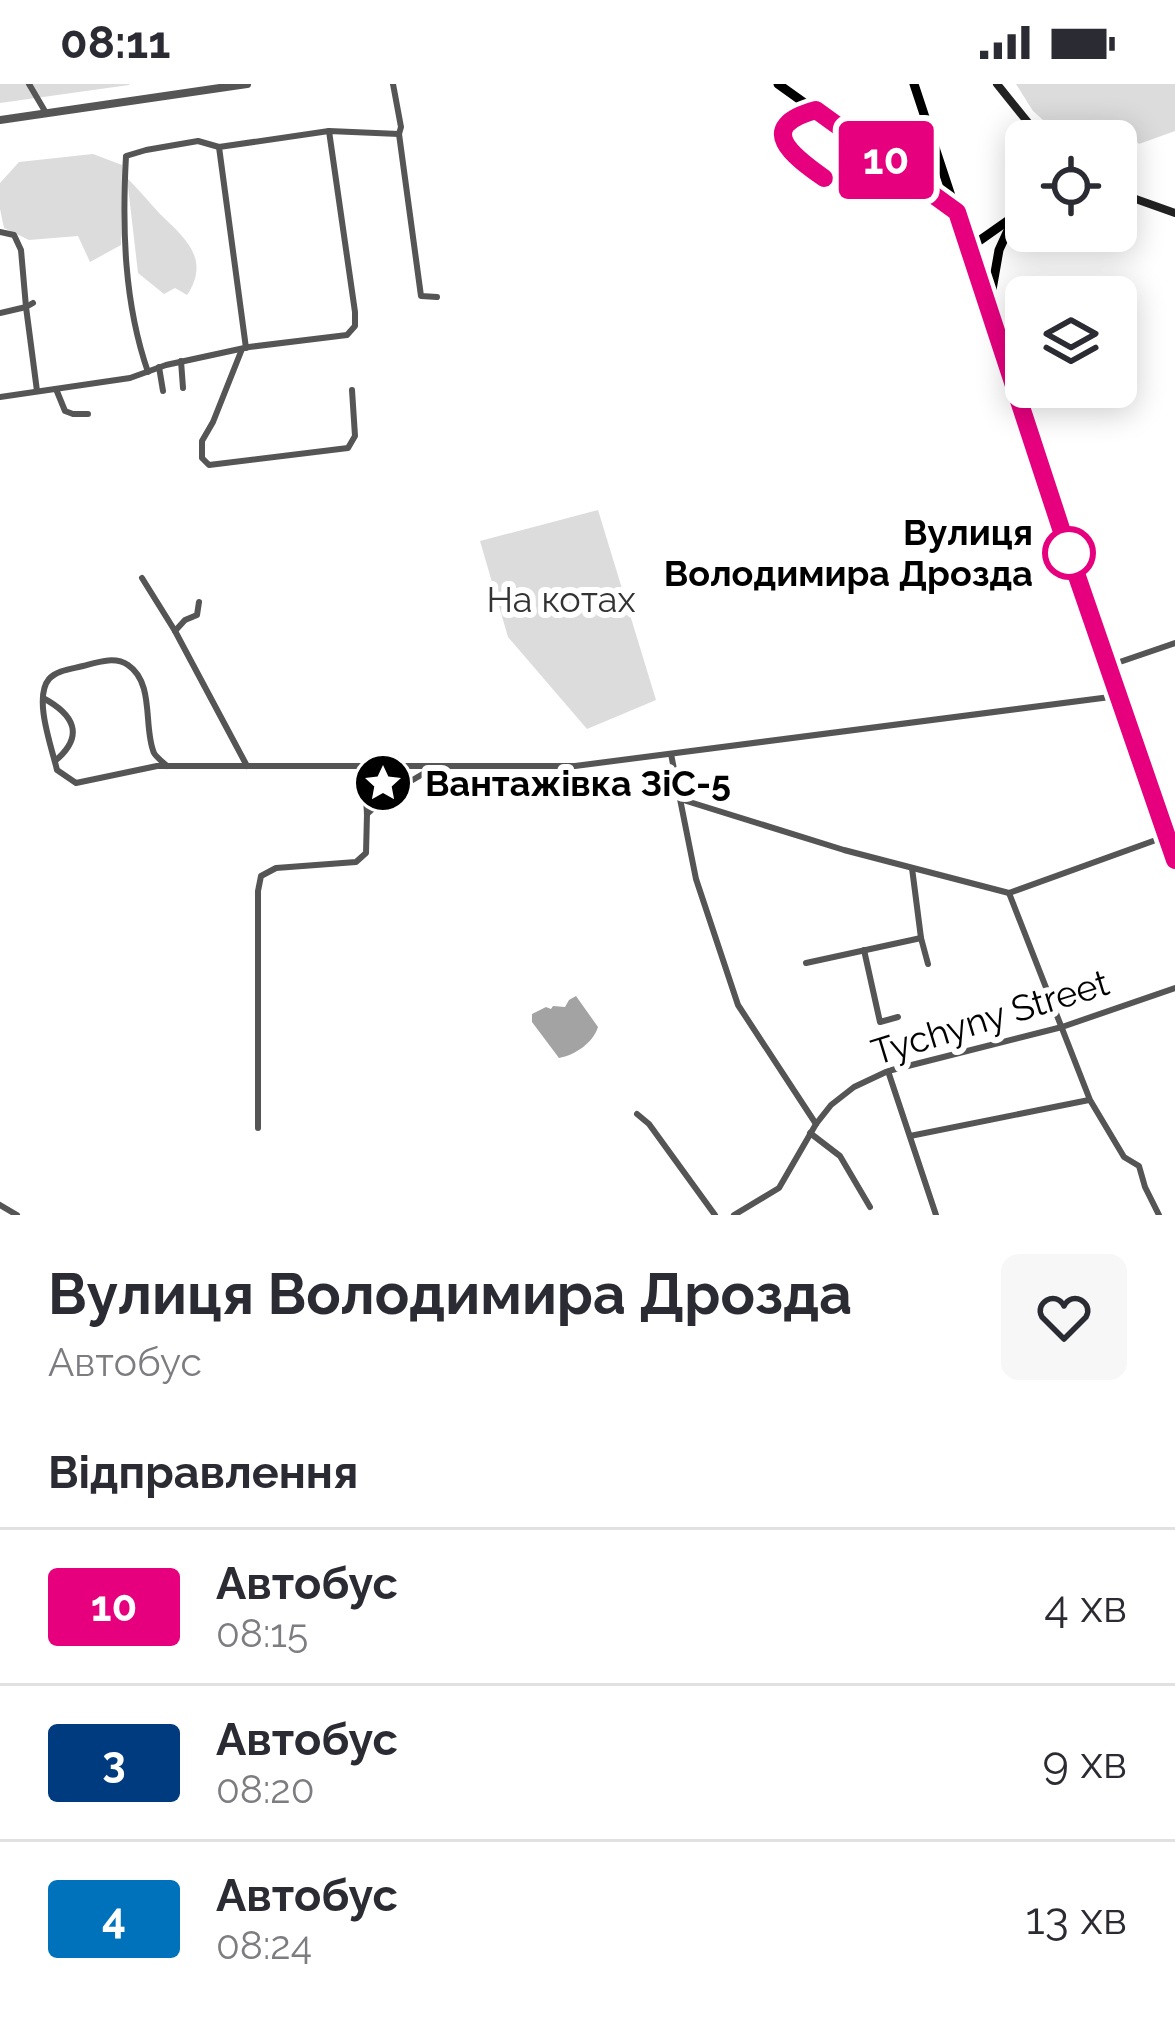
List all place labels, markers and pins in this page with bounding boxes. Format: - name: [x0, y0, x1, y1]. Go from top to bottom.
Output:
- place label: Вулиця Володимира Дрозда: [664, 511, 1033, 594]
- marker: Вулиця Володимира Дрозда: [1044, 528, 1094, 578]
- place icon: Вантажівка ЗіС-5: [352, 752, 414, 814]
- place label: Вантажівка ЗіС-5: [425, 762, 731, 804]

